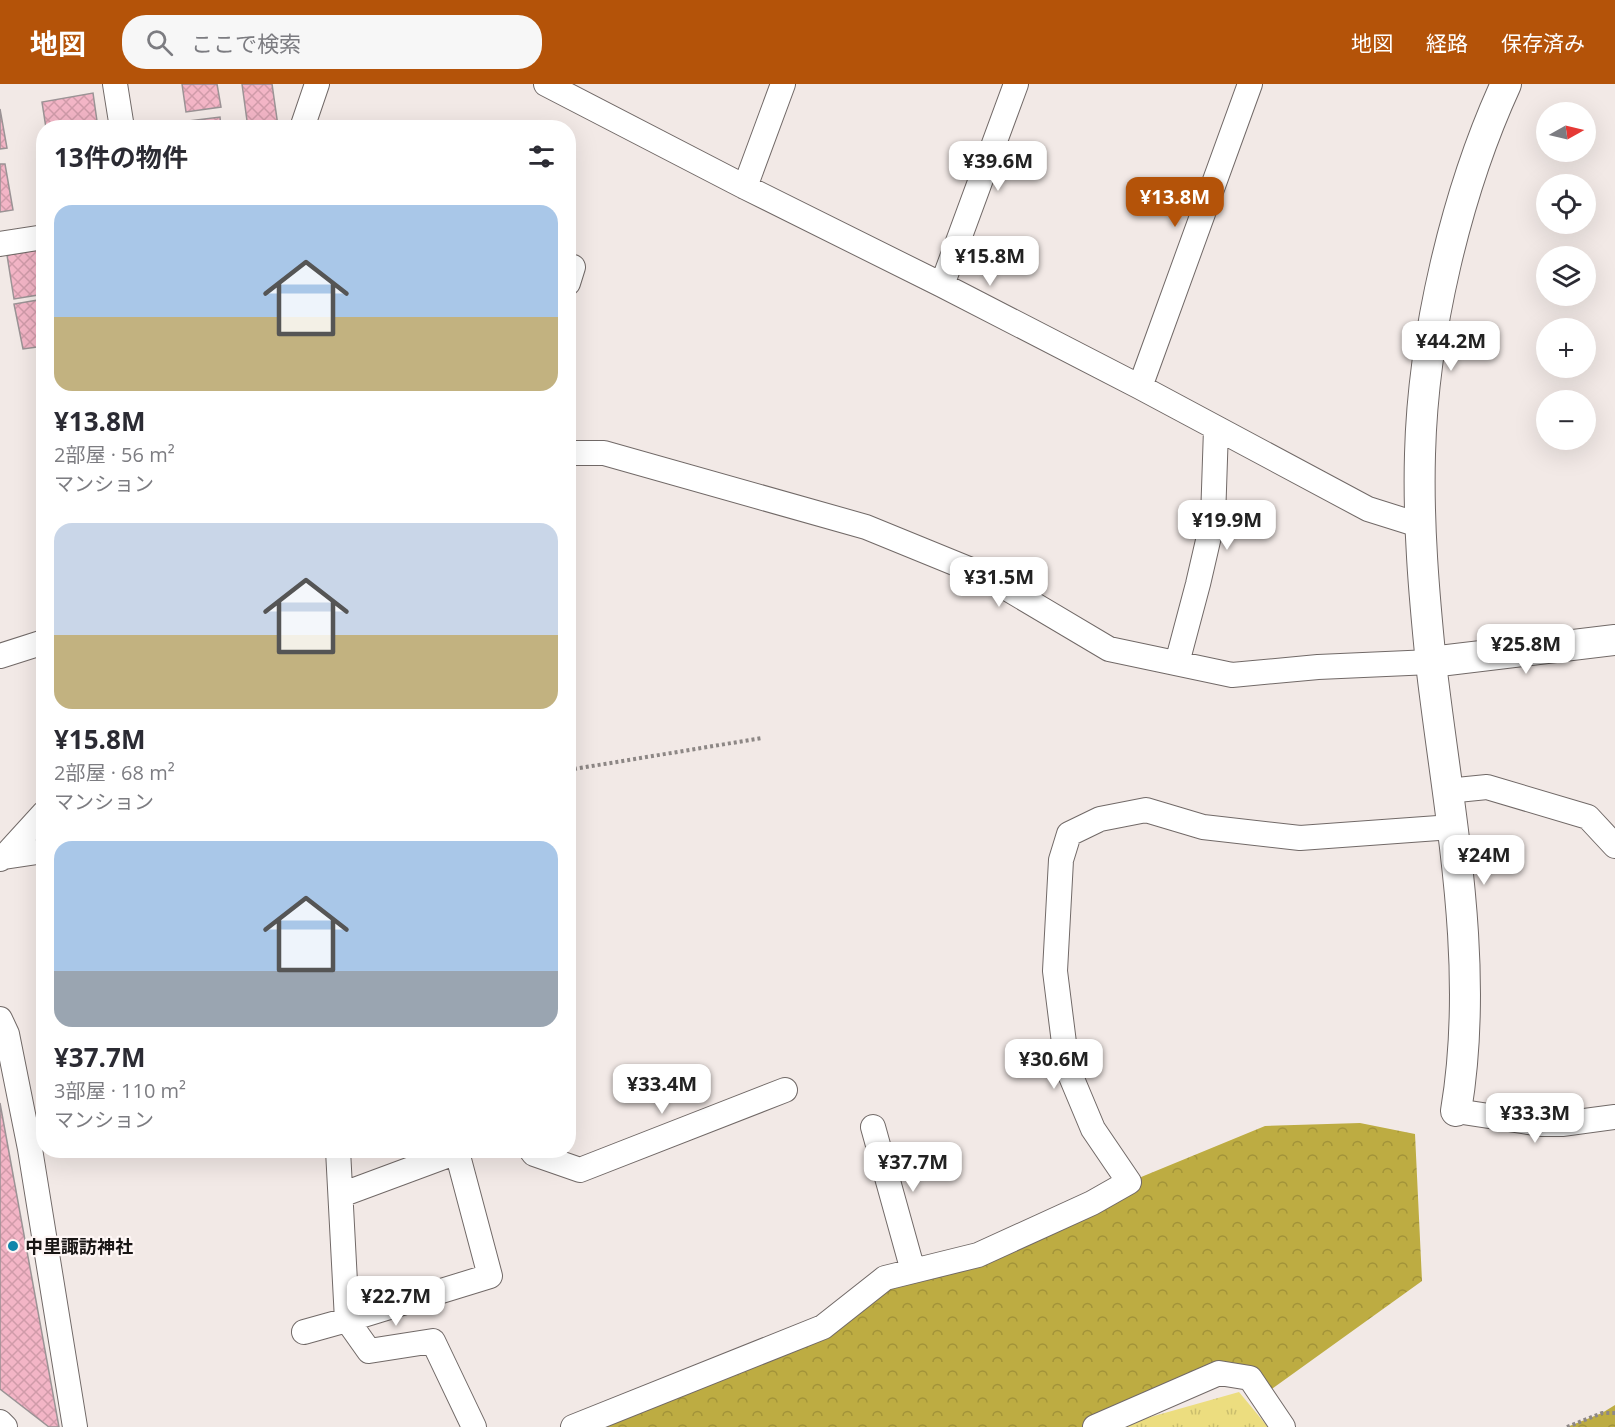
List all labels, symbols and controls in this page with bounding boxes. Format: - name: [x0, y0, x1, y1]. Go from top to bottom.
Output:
- search box: [122, 15, 542, 69]
- text: 地図: [30, 24, 86, 62]
- icon: search: [143, 26, 176, 59]
- text: ここで検索: [191, 28, 301, 58]
- text: 地図: [1351, 29, 1393, 57]
- text: 経路: [1426, 29, 1468, 57]
- text: 保存済み: [1501, 29, 1585, 57]
- north arrow: [1536, 102, 1596, 162]
- map controls: [1536, 102, 1596, 450]
- text: 13件の物件: [54, 139, 188, 175]
- icon: filters: [525, 140, 558, 173]
- pin: ¥39.6M: [949, 141, 1047, 192]
- text: ¥39.6M: [963, 147, 1033, 174]
- button: locate: [1536, 174, 1596, 234]
- pin: ¥13.8M: [1126, 177, 1224, 228]
- text: ¥13.8M: [1140, 183, 1210, 210]
- pin: ¥15.8M: [941, 236, 1039, 287]
- text: ¥15.8M: [955, 242, 1025, 269]
- icon: home: [252, 244, 360, 352]
- button: layers: [1536, 246, 1596, 306]
- button: +: [1536, 318, 1596, 378]
- pin: ¥44.2M: [1402, 321, 1500, 372]
- text: ¥44.2M: [1416, 327, 1486, 354]
- button: −: [1536, 390, 1596, 450]
- text: ¥13.8M: [54, 403, 145, 439]
- text: 2部屋 · 56 m²: [54, 441, 175, 468]
- text: マンション: [54, 470, 154, 497]
- pin: ¥19.9M: [1178, 500, 1276, 551]
- text: ¥19.9M: [1192, 506, 1262, 533]
- pin: ¥31.5M: [950, 557, 1048, 608]
- icon: home: [252, 562, 360, 670]
- text: ¥31.5M: [964, 563, 1034, 590]
- pin: ¥25.8M: [1477, 624, 1575, 675]
- text: ¥25.8M: [1491, 630, 1561, 657]
- text: ¥15.8M: [54, 721, 145, 757]
- text: 2部屋 · 68 m²: [54, 759, 175, 786]
- text: マンション: [54, 788, 154, 815]
- pin: ¥24M: [1448, 835, 1520, 886]
- text: ¥24M: [1457, 841, 1511, 868]
- icon: home: [252, 880, 360, 988]
- text: ¥37.7M: [54, 1039, 145, 1075]
- pin: ¥30.6M: [1005, 1039, 1103, 1090]
- text: ¥30.6M: [1019, 1045, 1089, 1072]
- pin: ¥33.4M: [613, 1064, 711, 1115]
- text: ¥33.4M: [627, 1070, 697, 1097]
- text: 3部屋 · 110 m²: [54, 1077, 186, 1104]
- pin: ¥33.3M: [1486, 1093, 1584, 1144]
- text: ¥33.3M: [1500, 1099, 1570, 1126]
- text: マンション: [54, 1106, 154, 1133]
- pin: ¥37.7M: [864, 1142, 962, 1193]
- text: ¥37.7M: [878, 1148, 948, 1175]
- place label: 中里諏訪神社: [25, 1234, 133, 1258]
- marker: 中里諏訪神社: [6, 1239, 20, 1253]
- pin: ¥22.7M: [347, 1276, 445, 1327]
- text: ¥22.7M: [361, 1282, 431, 1309]

